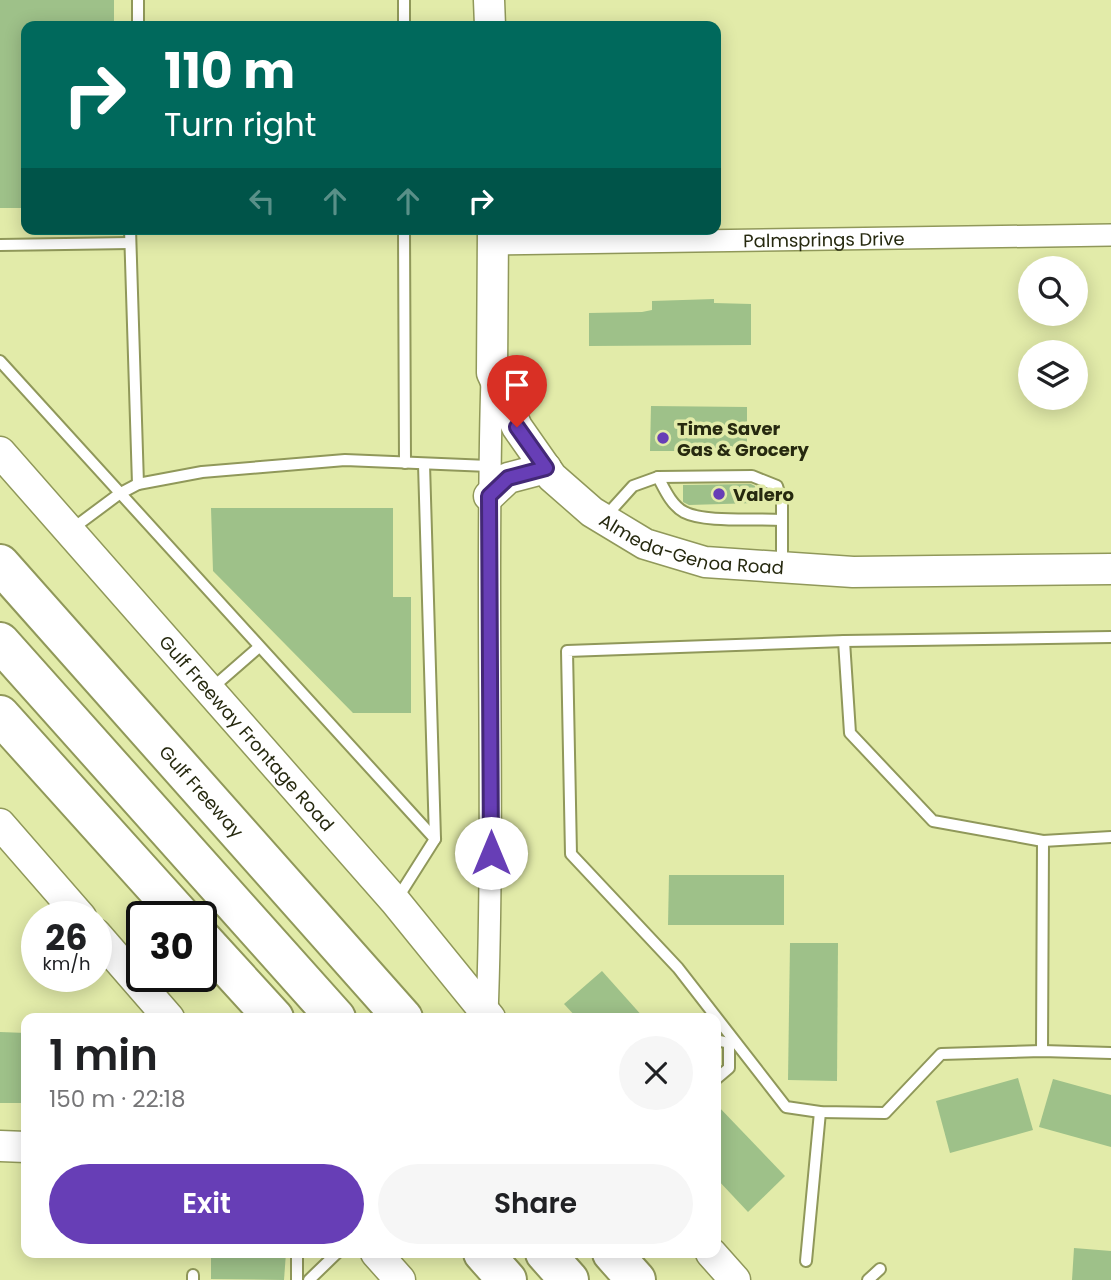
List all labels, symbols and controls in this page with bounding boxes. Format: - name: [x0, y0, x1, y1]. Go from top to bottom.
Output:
- text: 110 m: [164, 37, 295, 105]
- icon: right: [49, 49, 140, 140]
- text: Turn right: [164, 102, 316, 147]
- icon: left: [243, 182, 281, 220]
- icon: ahead: [316, 182, 354, 220]
- icon: ahead: [389, 182, 427, 220]
- icon: right: [462, 182, 500, 220]
- street label: Palmsprings Drive: [743, 226, 905, 253]
- map controls: [1018, 256, 1088, 410]
- button: search: [1018, 256, 1088, 326]
- button: layers: [1018, 340, 1088, 410]
- pin: [487, 355, 547, 427]
- icon: arrive: [498, 366, 536, 404]
- place label: Time Saver Gas & Grocery: [677, 416, 810, 462]
- marker: Time Saver Gas & Grocery: [655, 430, 671, 446]
- place label: Valero: [733, 482, 794, 507]
- marker: Valero: [711, 486, 727, 502]
- street label: Almeda-Genoa Road: [595, 507, 785, 580]
- street label: Gulf Freeway Frontage Road: [157, 630, 339, 836]
- street label: Gulf Freeway: [155, 741, 249, 841]
- position arrow: [454, 816, 528, 890]
- speed limit sign: 30: [126, 901, 217, 992]
- text: 26: [45, 913, 88, 962]
- text: km/h: [43, 951, 90, 976]
- text: 1 min: [49, 1026, 158, 1085]
- button: close: [619, 1036, 693, 1110]
- text: 150 m · 22:18: [49, 1083, 185, 1115]
- button: Exit: [49, 1164, 364, 1244]
- button: Share: [378, 1164, 693, 1244]

